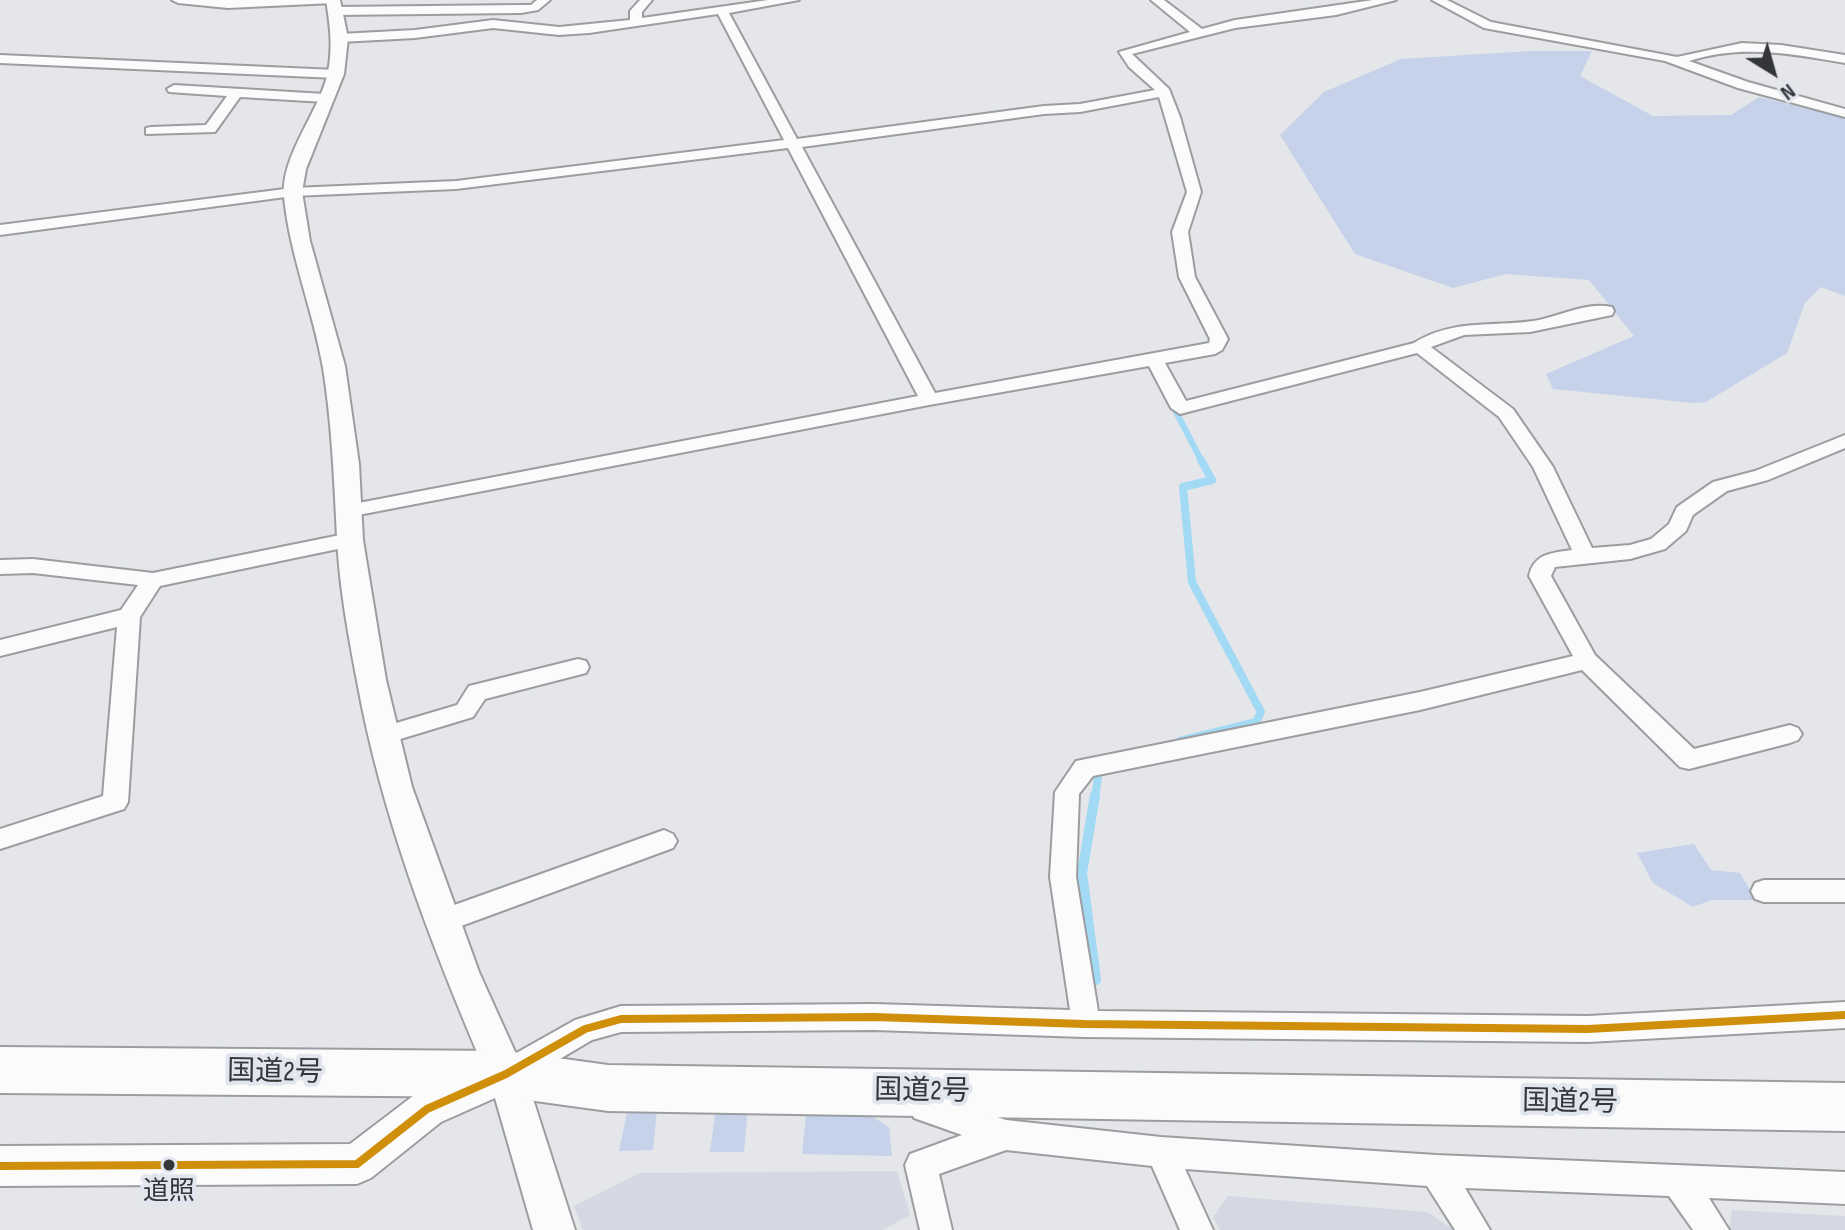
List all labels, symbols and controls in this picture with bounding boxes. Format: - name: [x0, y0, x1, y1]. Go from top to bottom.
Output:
- north arrow: [1733, 32, 1813, 112]
- text: N: [1775, 77, 1801, 106]
- street label: 国道2号: [227, 1055, 323, 1091]
- street label: 国道2号: [874, 1074, 970, 1110]
- street label: 国道2号: [1522, 1085, 1618, 1121]
- marker: 道照: [161, 1157, 177, 1173]
- place label: 道照: [143, 1176, 195, 1208]

